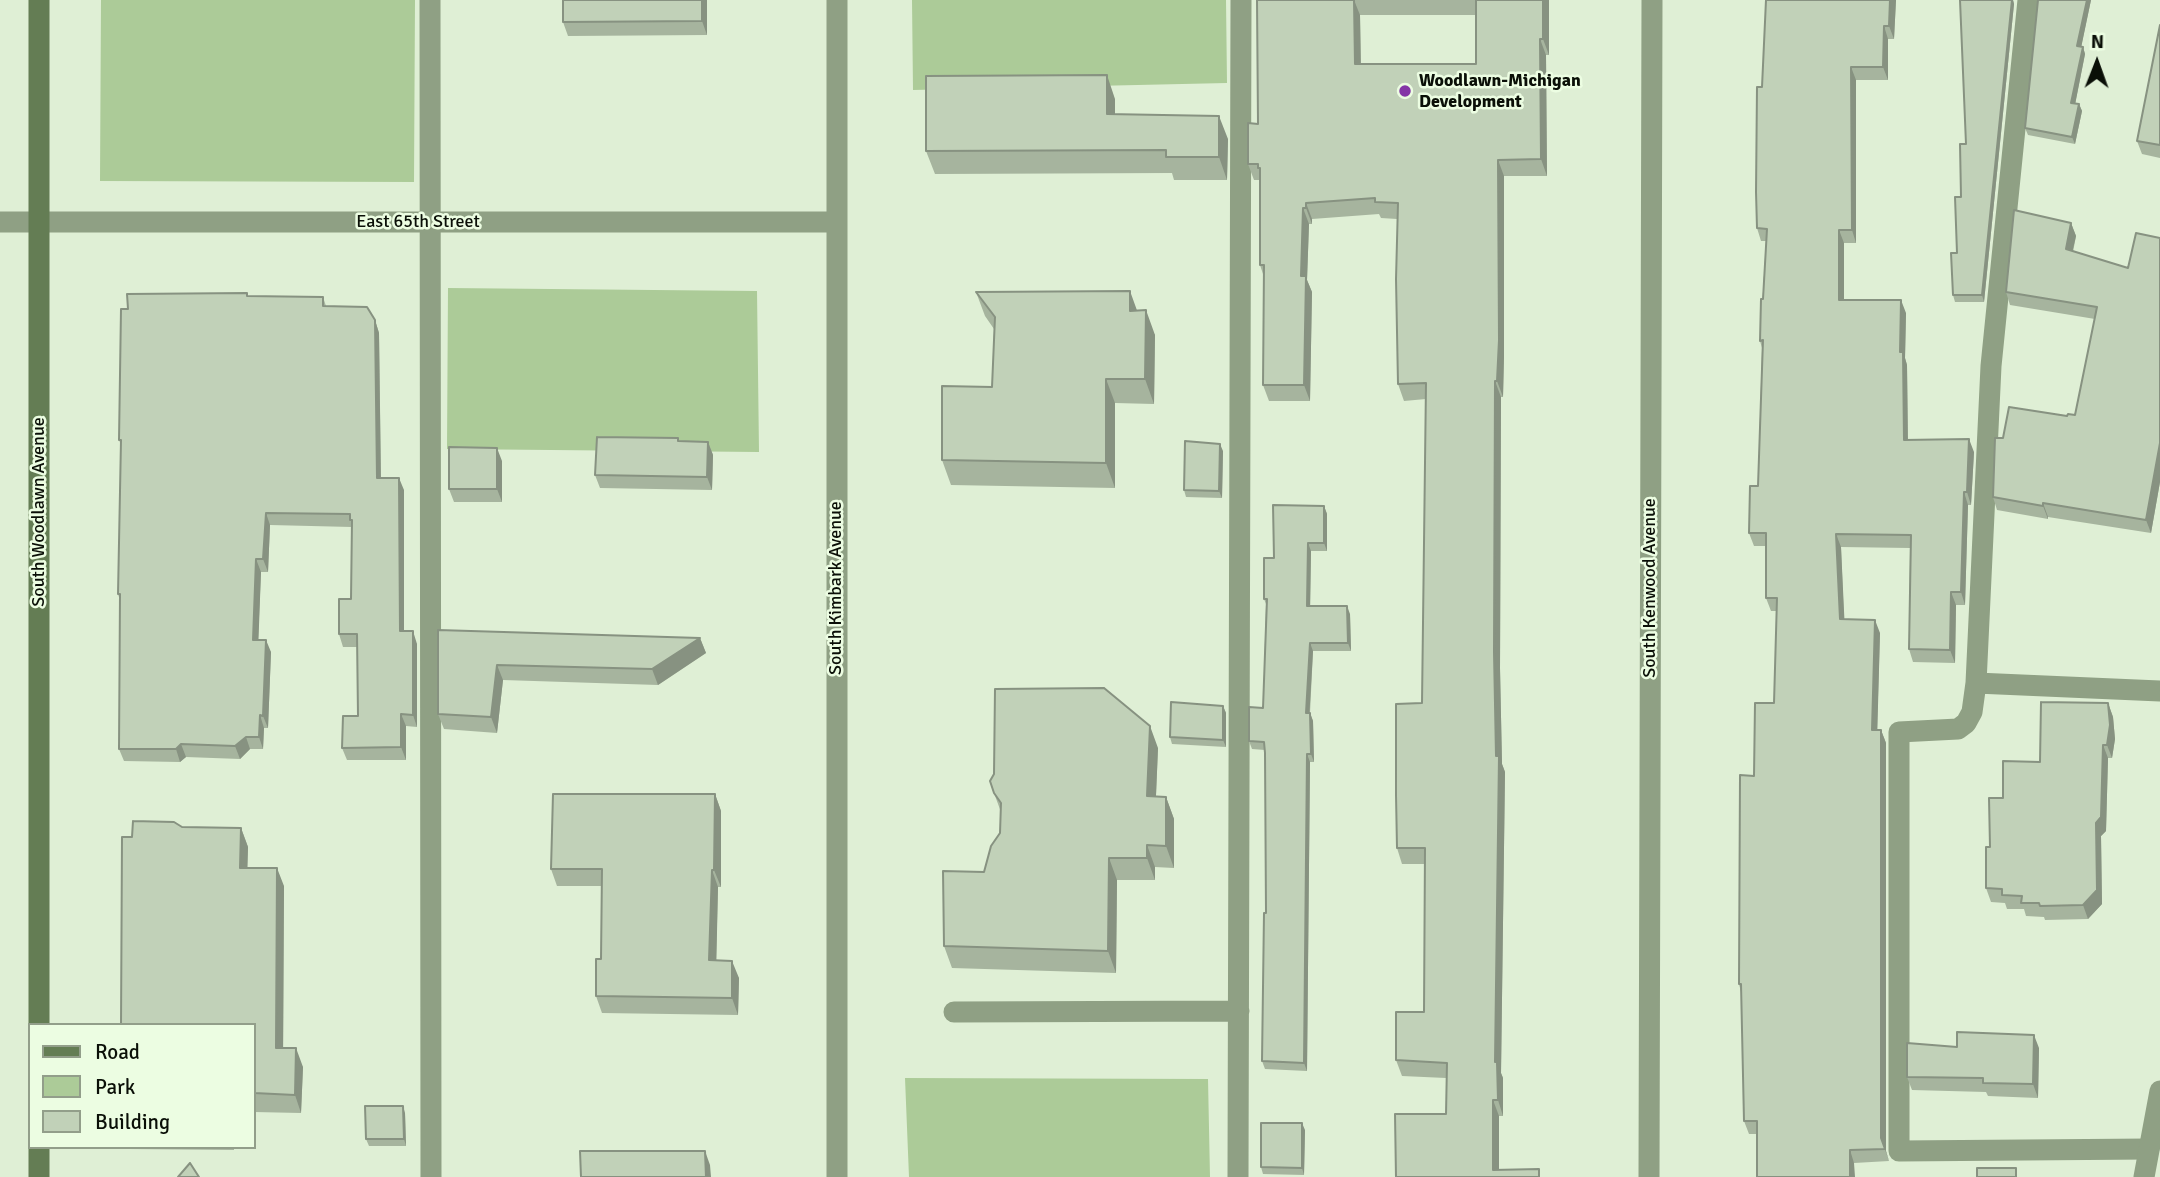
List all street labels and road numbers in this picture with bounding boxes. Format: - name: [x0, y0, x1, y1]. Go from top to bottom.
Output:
- street label: East 65th Street: [356, 211, 480, 233]
- street label: South Woodlawn Avenue: [28, 417, 50, 607]
- street label: South Kenwood Avenue: [1639, 498, 1661, 678]
- street label: South Kimbark Avenue: [825, 501, 847, 675]

